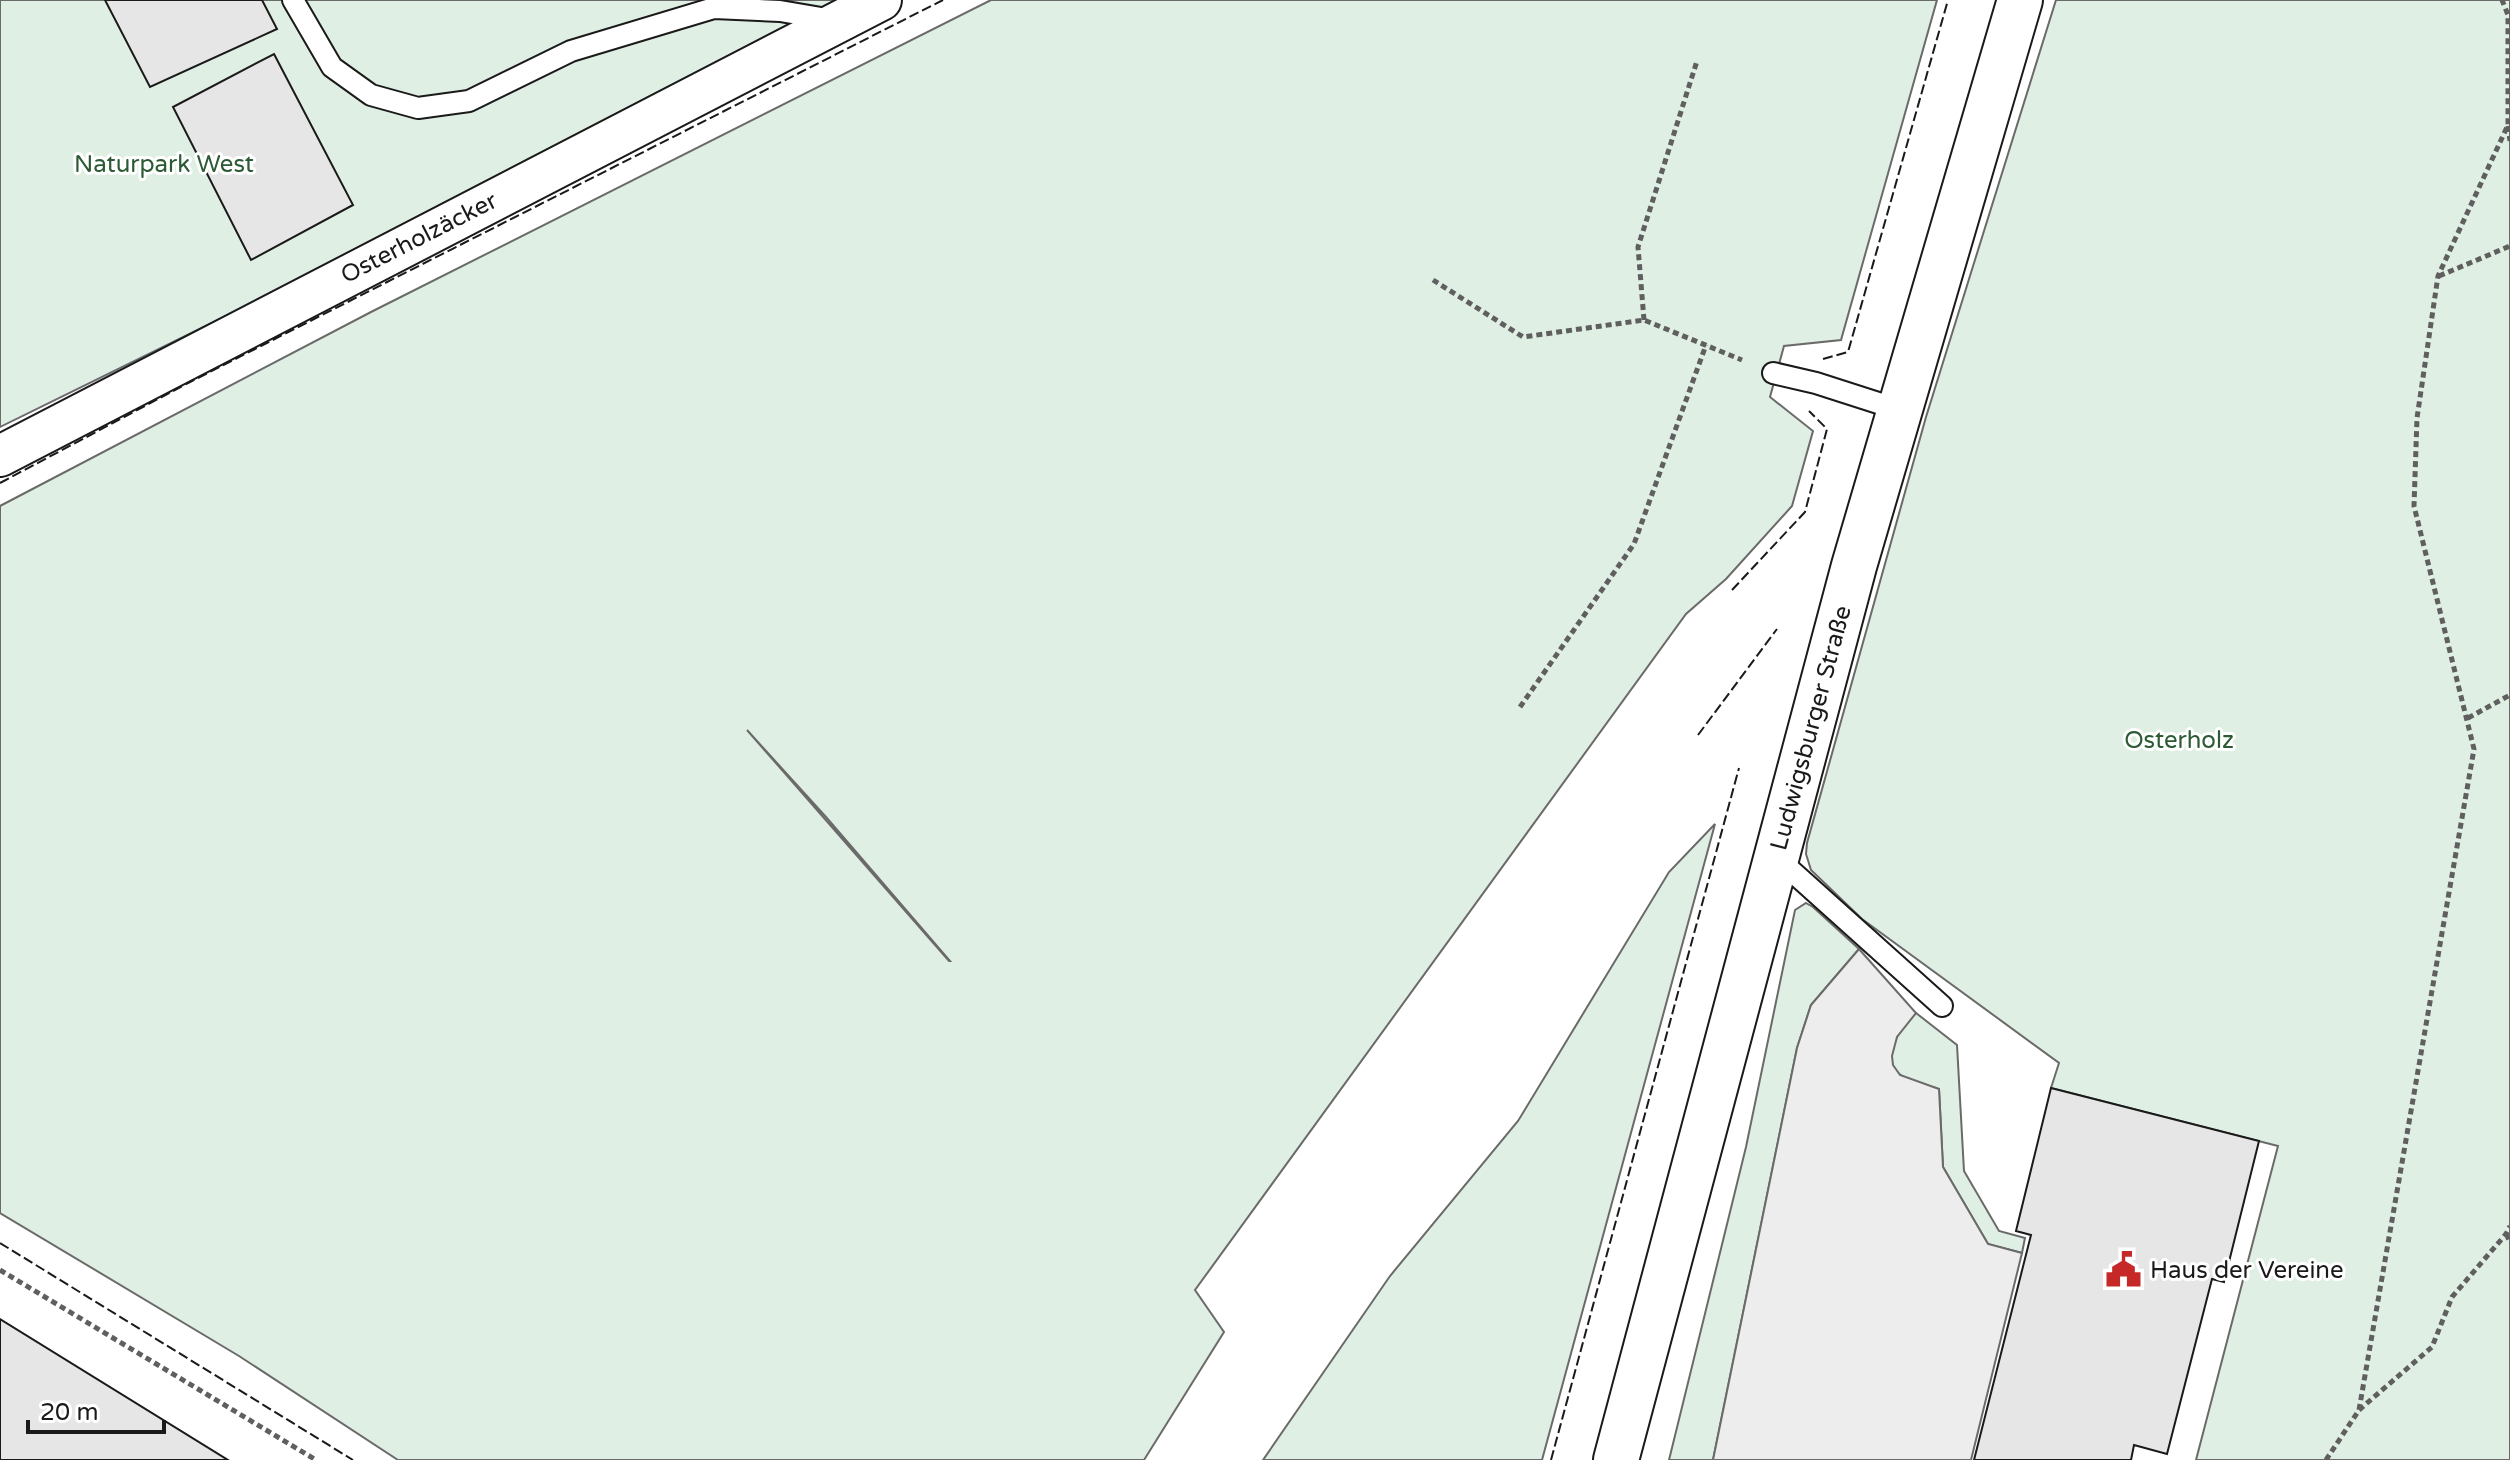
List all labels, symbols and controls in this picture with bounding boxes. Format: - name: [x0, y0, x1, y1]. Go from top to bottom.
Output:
- park label: Naturpark West: [74, 150, 254, 179]
- street label: Osterholzäcker: [336, 186, 503, 290]
- street label: Ludwigsburger Straße: [1764, 602, 1858, 854]
- park label: Osterholz: [2124, 726, 2234, 755]
- public building icon: Haus der Vereine: [2105, 1251, 2143, 1289]
- place label: Haus der Vereine: [2150, 1256, 2344, 1285]
- scale bar: [28, 1384, 164, 1434]
- text: 20 m: [40, 1398, 98, 1427]

